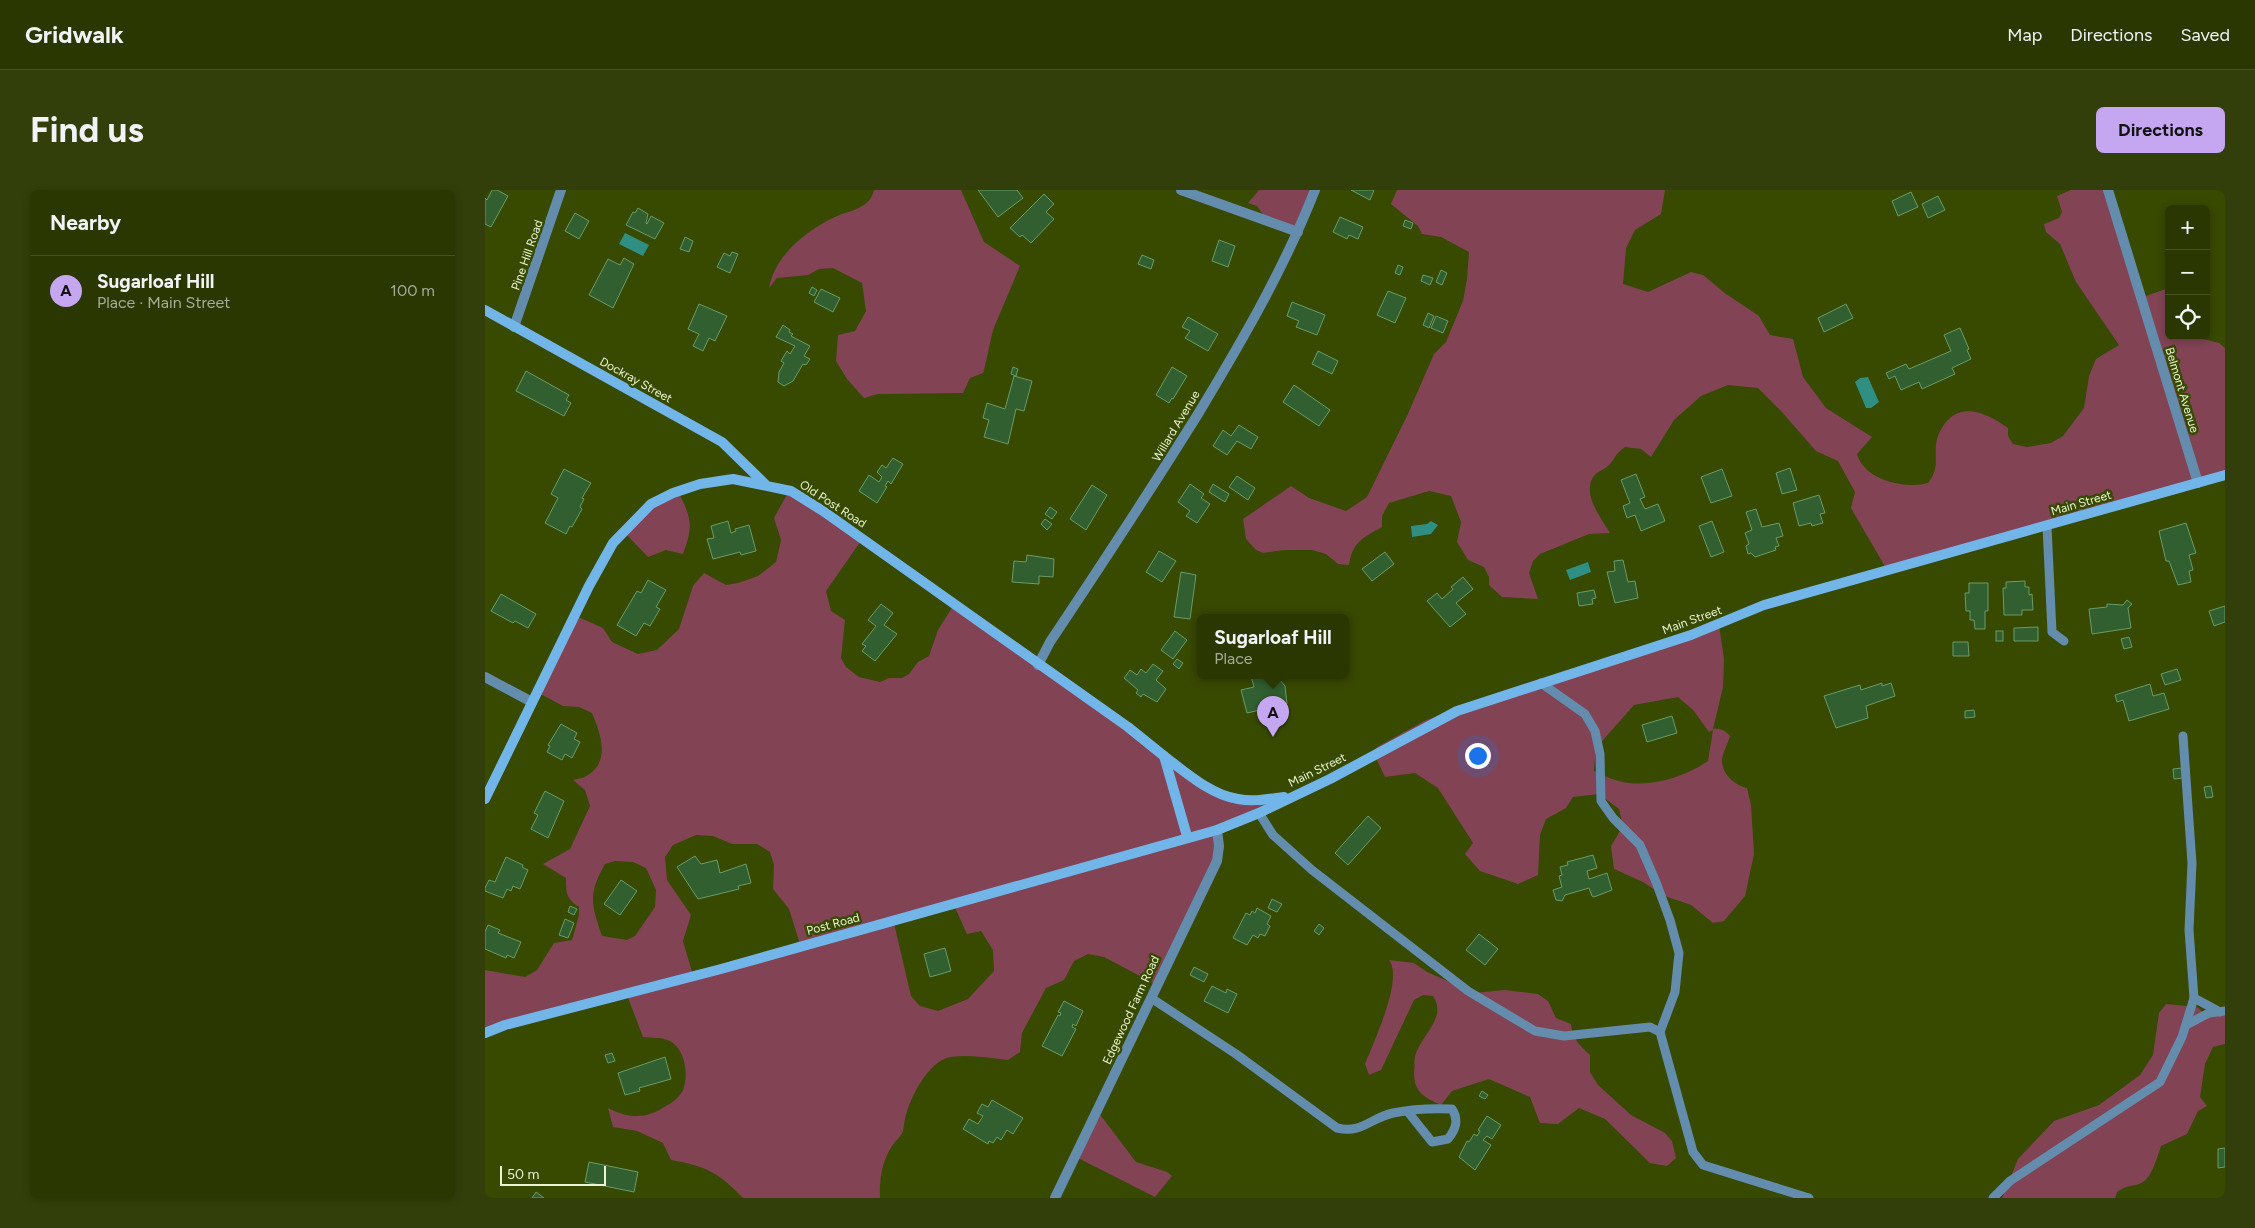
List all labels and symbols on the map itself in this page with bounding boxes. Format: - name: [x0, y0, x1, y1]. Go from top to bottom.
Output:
- street label: Pine Hill Road: [508, 218, 546, 292]
- street label: Belmont Avenue: [2162, 346, 2202, 435]
- street label: Dockray Street: [597, 354, 675, 406]
- street label: Willard Avenue: [1149, 388, 1203, 464]
- street label: Old Post Road: [797, 477, 869, 531]
- street label: Main Street: [2049, 488, 2113, 518]
- street label: Main Street: [1660, 603, 1724, 637]
- pin: A: [1257, 696, 1289, 737]
- your location: [1465, 743, 1491, 769]
- street label: Main Street: [1286, 750, 1348, 790]
- street label: Post Road: [805, 910, 861, 938]
- street label: Edgewood Farm Road: [1100, 953, 1162, 1067]
- scale bar: [500, 1163, 606, 1186]

